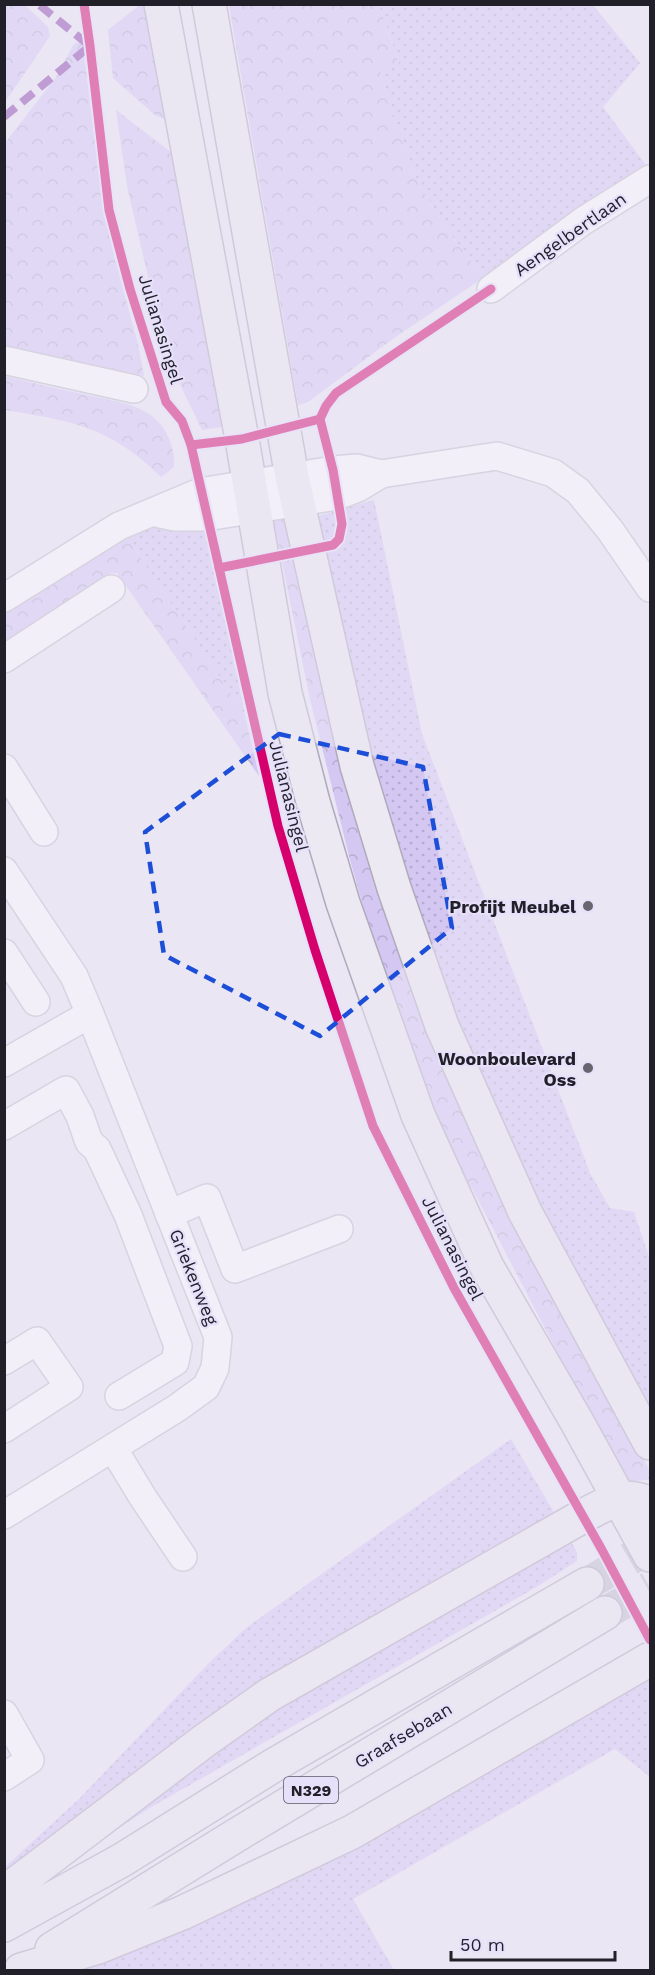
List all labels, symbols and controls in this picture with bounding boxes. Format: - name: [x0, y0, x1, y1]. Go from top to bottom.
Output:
- street label: Aengelbertlaan: [510, 188, 630, 280]
- street label: Julianasingel: [134, 271, 188, 387]
- street label: Julianasingel: [265, 738, 313, 854]
- place label: Profijt Meubel: [449, 896, 576, 917]
- marker: Profijt Meubel: [581, 899, 595, 913]
- place label: Woonboulevard Oss: [438, 1048, 576, 1090]
- marker: Woonboulevard Oss: [581, 1061, 595, 1075]
- street label: Julianasingel: [418, 1193, 488, 1304]
- street label: Griekenweg: [165, 1226, 223, 1328]
- street label: Graafsebaan: [350, 1698, 456, 1772]
- road number: N329: [284, 1777, 338, 1803]
- scale bar: [451, 1924, 614, 1962]
- text: 50 m: [460, 1934, 505, 1955]

